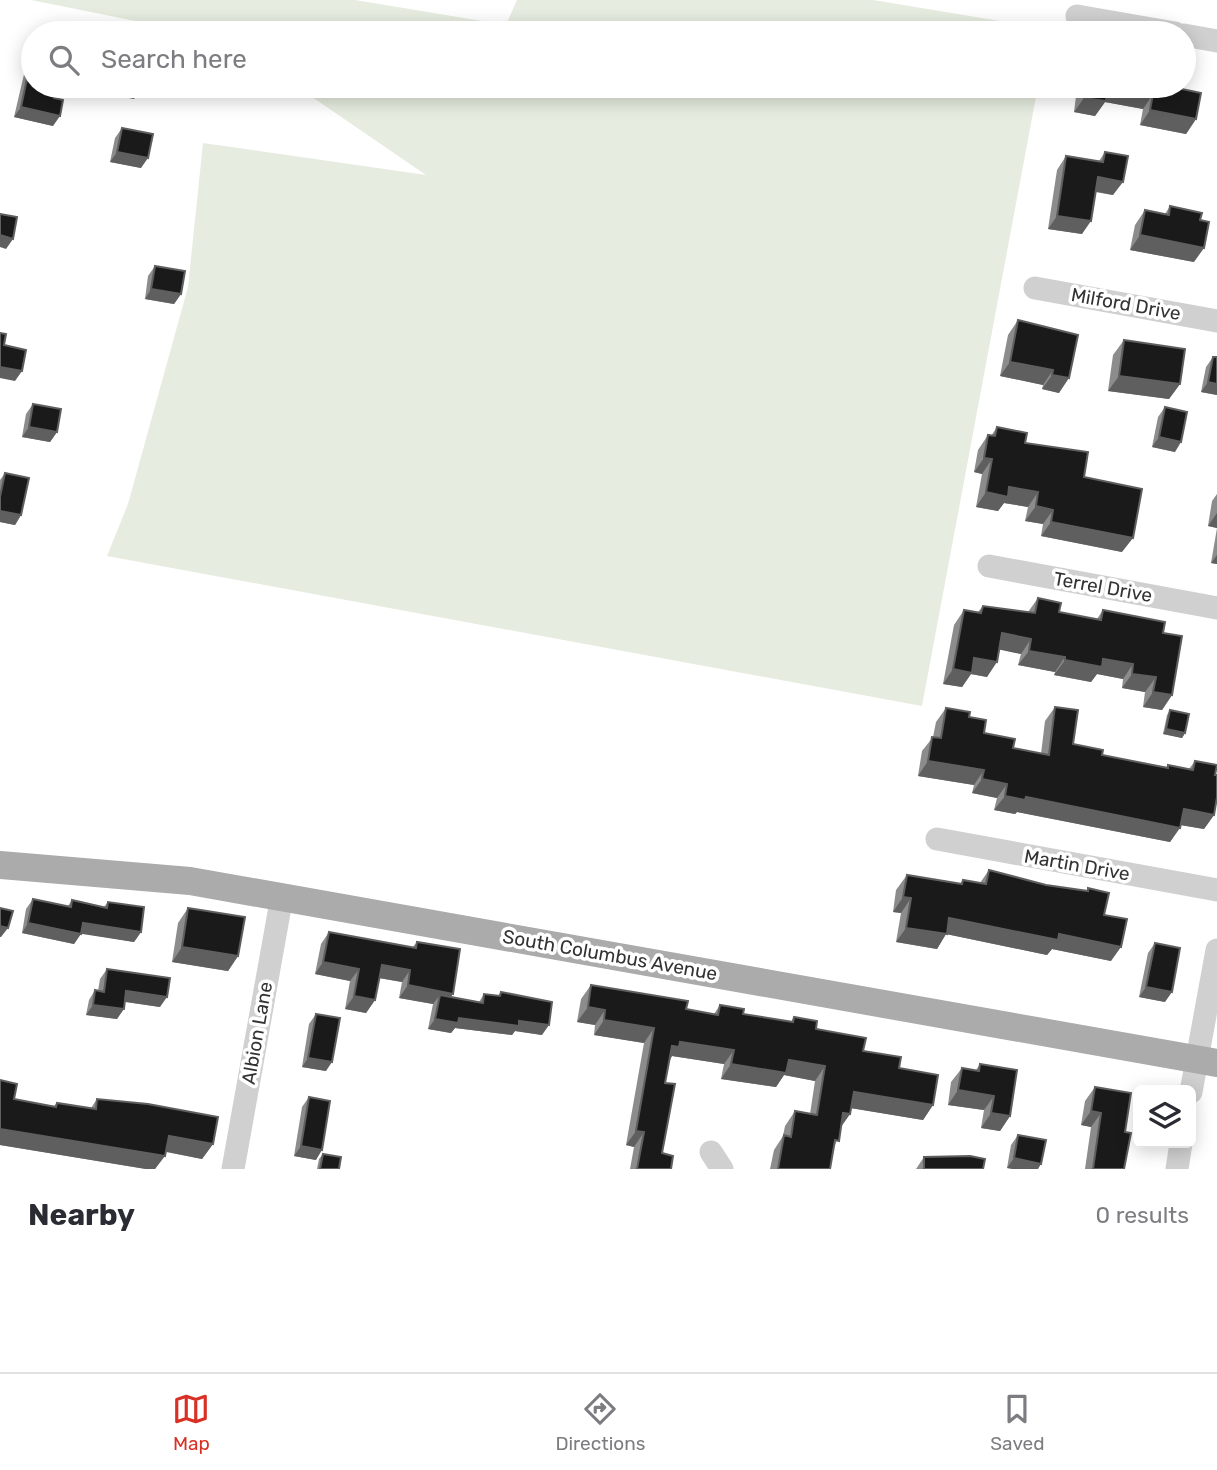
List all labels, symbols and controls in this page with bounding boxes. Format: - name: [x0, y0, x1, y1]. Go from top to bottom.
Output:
- search box: [21, 21, 1196, 98]
- icon: search: [45, 41, 83, 79]
- text: Search here: [101, 44, 247, 75]
- street label: Milford Drive: [1069, 283, 1183, 325]
- street label: Terrel Drive: [1052, 567, 1154, 607]
- street label: Martin Drive: [1022, 844, 1132, 886]
- street label: South Columbus Avenue: [501, 925, 719, 985]
- street label: Albion Lane: [237, 980, 277, 1086]
- map controls: [1133, 1085, 1196, 1148]
- button: layers: [1133, 1085, 1196, 1148]
- text: Nearby: [28, 1197, 135, 1233]
- text: 0 results: [1095, 1201, 1189, 1229]
- tab: Map: [172, 1390, 210, 1455]
- tab: Directions: [555, 1390, 645, 1455]
- tab: Saved: [990, 1390, 1045, 1455]

